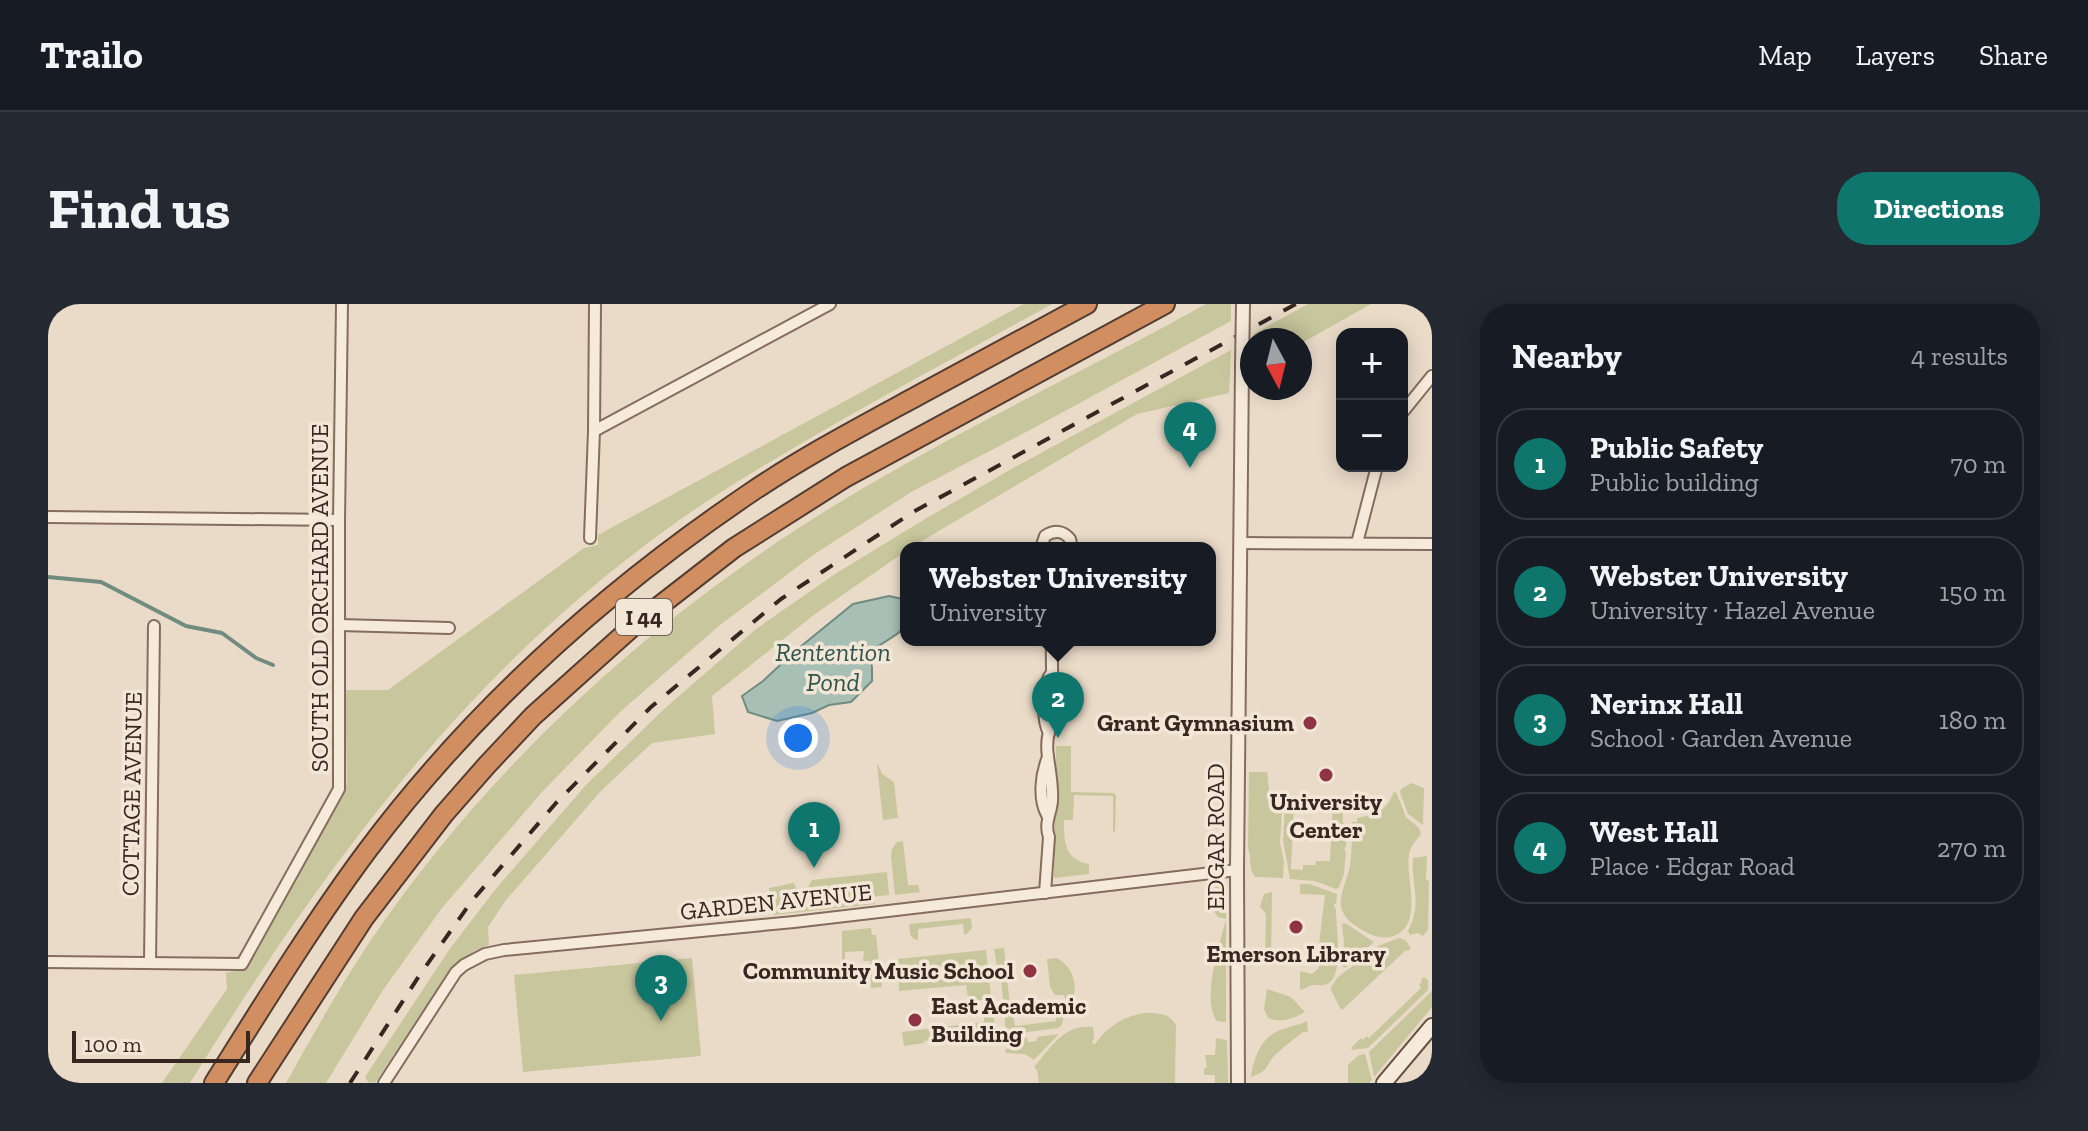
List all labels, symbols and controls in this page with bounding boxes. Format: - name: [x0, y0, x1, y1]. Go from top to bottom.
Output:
- text: Trailo: [40, 32, 143, 78]
- text: Map: [1758, 39, 1812, 72]
- text: Layers: [1856, 39, 1935, 72]
- text: Share: [1979, 39, 2048, 72]
- button: Directions: [1837, 172, 2040, 245]
- text: Find us: [48, 175, 231, 242]
- north arrow: [1240, 328, 1312, 400]
- map controls: [1336, 328, 1408, 472]
- button: +: [1336, 328, 1408, 400]
- text: Nearby: [1512, 336, 1622, 377]
- text: 4 results: [1911, 340, 2008, 372]
- button: −: [1336, 400, 1408, 472]
- pin: 4: [1164, 402, 1216, 468]
- street label: SOUTH OLD ORCHARD AVENUE: [305, 424, 334, 772]
- text: Public Safety: [1590, 430, 1763, 466]
- text: 1: [1535, 448, 1545, 480]
- text: 70 m: [1950, 448, 2006, 480]
- text: Public building: [1590, 466, 1759, 498]
- popup: [900, 542, 1216, 646]
- text: Webster University: [1590, 558, 1848, 594]
- text: Webster University: [929, 560, 1187, 596]
- text: 2: [1533, 576, 1547, 608]
- text: 150 m: [1939, 576, 2006, 608]
- text: University · Hazel Avenue: [1590, 594, 1875, 626]
- text: University: [929, 596, 1046, 628]
- road number: I 44: [616, 599, 672, 635]
- water label: Rentention Pond: [775, 636, 891, 698]
- pin: 2: [1032, 672, 1084, 738]
- text: Nerinx Hall: [1590, 686, 1743, 722]
- street label: COTTAGE AVENUE: [115, 692, 148, 896]
- text: 3: [1533, 704, 1547, 736]
- text: 180 m: [1939, 704, 2006, 736]
- place label: Grant Gymnasium: [1097, 708, 1294, 737]
- marker: Grant Gymnasium: [1301, 714, 1319, 732]
- your location: [778, 718, 818, 758]
- text: School · Garden Avenue: [1590, 722, 1852, 754]
- street label: EDGAR ROAD: [1201, 763, 1230, 911]
- marker: University Center: [1317, 766, 1335, 784]
- place label: University Center: [1270, 787, 1382, 844]
- pin: 1: [788, 802, 840, 868]
- text: West Hall: [1590, 814, 1719, 850]
- text: 4: [1533, 832, 1547, 864]
- text: 270 m: [1937, 832, 2006, 864]
- text: Place · Edgar Road: [1590, 850, 1795, 882]
- street label: GARDEN AVENUE: [679, 877, 873, 926]
- marker: Emerson Library: [1287, 918, 1305, 936]
- place label: Emerson Library: [1206, 939, 1386, 968]
- pin: 3: [635, 955, 687, 1021]
- place label: Community Music School: [743, 956, 1014, 985]
- marker: Community Music School: [1021, 962, 1039, 980]
- place label: East Academic Building: [931, 991, 1086, 1048]
- marker: East Academic Building: [906, 1011, 924, 1029]
- scale bar: [72, 1027, 250, 1063]
- text: 100 m: [84, 1031, 142, 1058]

